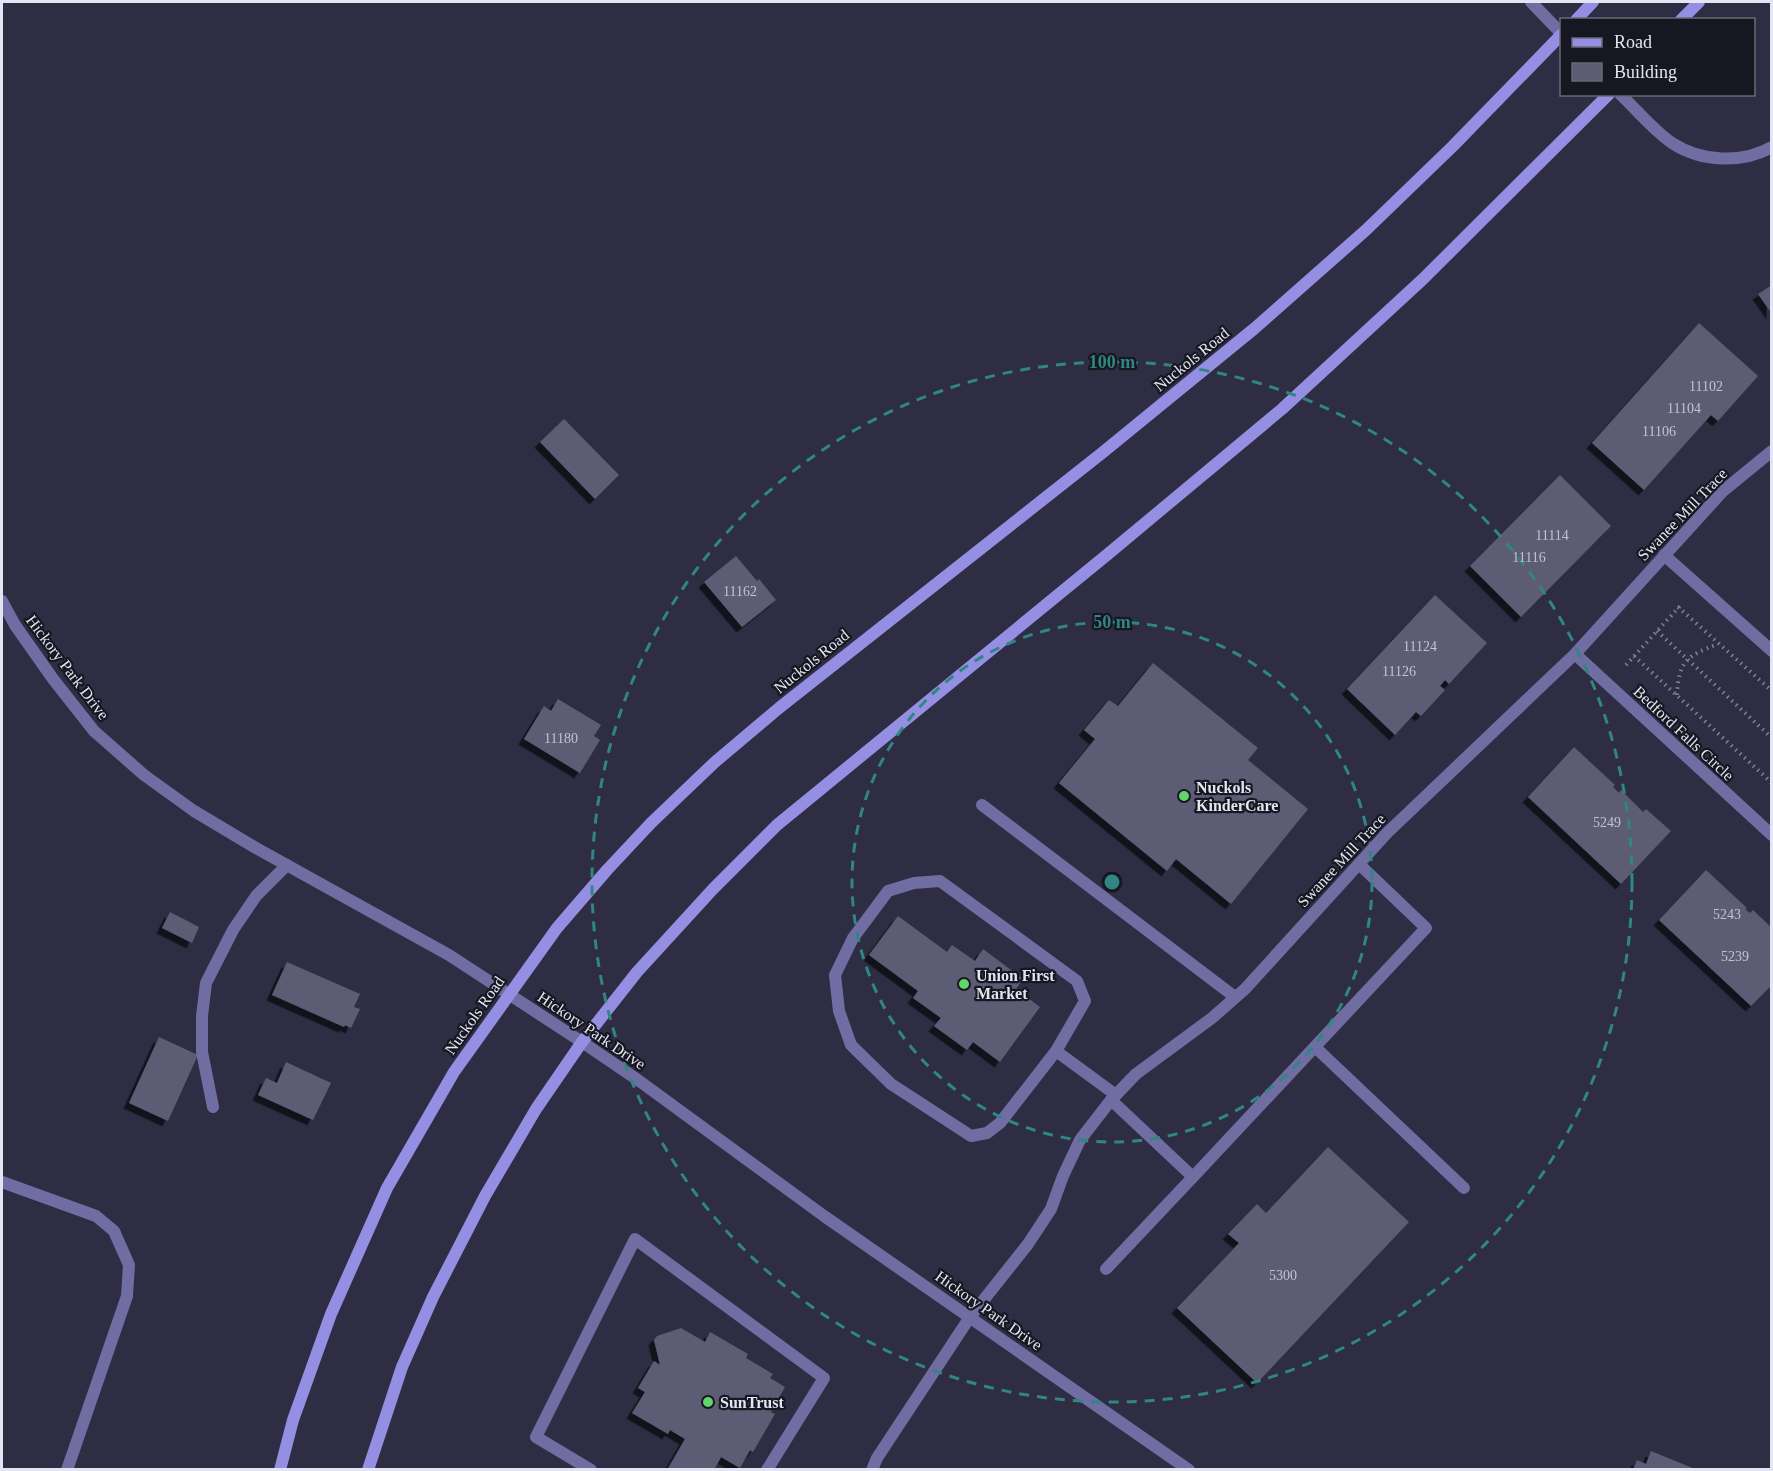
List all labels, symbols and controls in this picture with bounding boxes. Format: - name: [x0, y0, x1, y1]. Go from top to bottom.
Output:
- legend: [1560, 18, 1755, 96]
- text: Road: [1614, 32, 1652, 52]
- text: Building: [1614, 62, 1677, 82]
- street label: Nuckols Road: [1151, 324, 1232, 395]
- text: 100 m: [1089, 352, 1135, 372]
- house number: 11102: [1689, 379, 1723, 394]
- house number: 11104: [1667, 401, 1701, 416]
- house number: 11106: [1642, 424, 1676, 439]
- street label: Swanee Mill Trace: [1634, 465, 1730, 564]
- house number: 11114: [1535, 528, 1569, 543]
- house number: 11116: [1512, 550, 1546, 565]
- house number: 11162: [723, 584, 757, 599]
- street label: Hickory Park Drive: [22, 612, 112, 723]
- text: 50 m: [1093, 612, 1131, 632]
- street label: Nuckols Road: [771, 626, 852, 697]
- house number: 11124: [1403, 639, 1437, 654]
- house number: 11126: [1382, 664, 1416, 679]
- street label: Bedford Falls Circle: [1630, 683, 1737, 784]
- house number: 11180: [544, 731, 578, 746]
- place label: Nuckols KinderCare: [1196, 779, 1278, 814]
- marker: Nuckols KinderCare: [1177, 789, 1191, 803]
- street label: Swanee Mill Trace: [1294, 810, 1389, 910]
- house number: 5249: [1593, 815, 1621, 830]
- centre of rings: [1102, 872, 1122, 892]
- house number: 5243: [1713, 907, 1741, 922]
- house number: 5239: [1721, 949, 1749, 964]
- place label: Union First Market: [976, 967, 1055, 1002]
- street label: Nuckols Road: [441, 973, 508, 1057]
- marker: Union First Market: [957, 977, 971, 991]
- street label: Hickory Park Drive: [534, 988, 649, 1074]
- street label: Hickory Park Drive: [932, 1267, 1045, 1354]
- house number: 5300: [1269, 1268, 1297, 1283]
- place label: SunTrust: [720, 1394, 784, 1411]
- marker: SunTrust: [701, 1395, 715, 1409]

